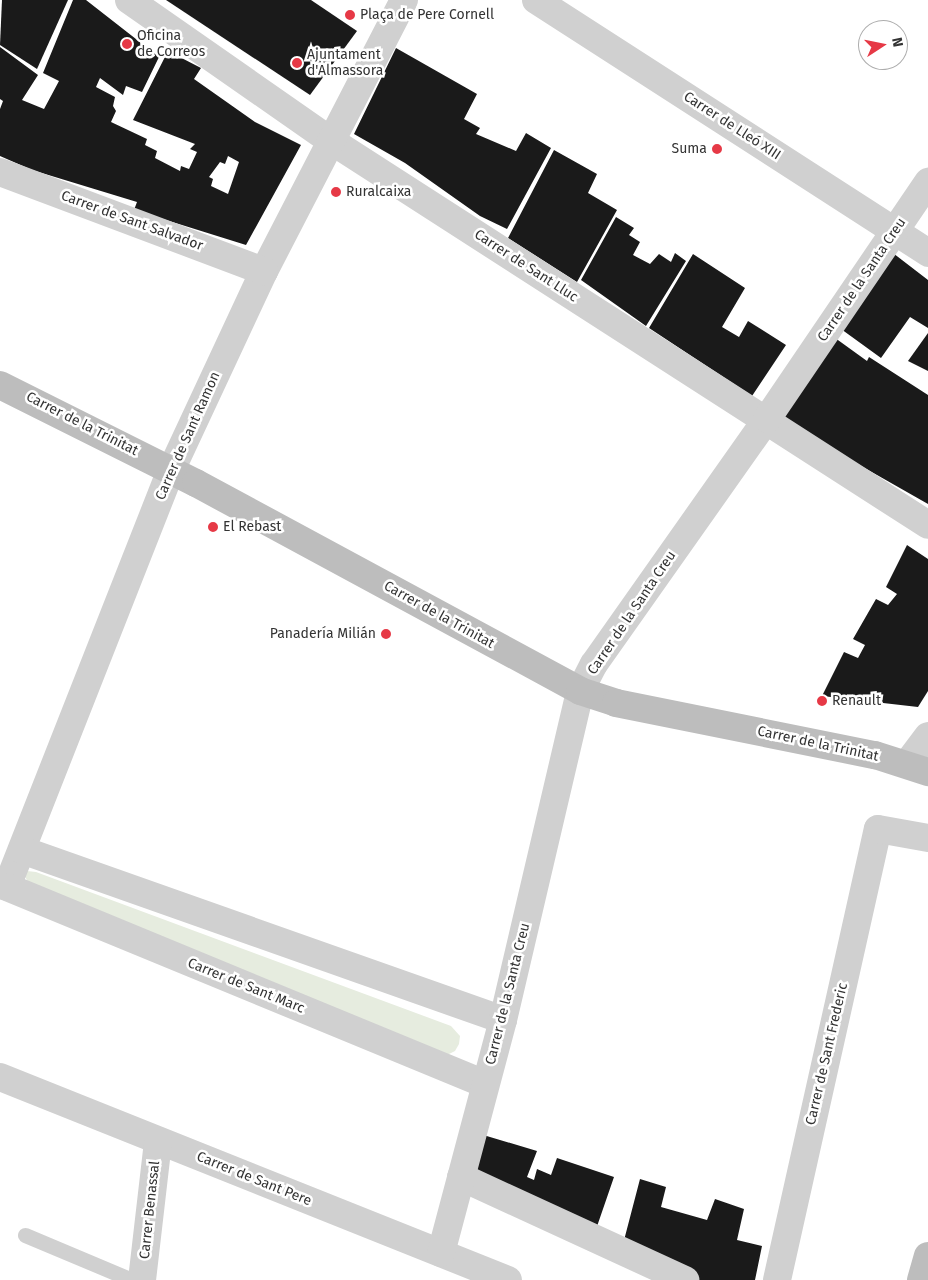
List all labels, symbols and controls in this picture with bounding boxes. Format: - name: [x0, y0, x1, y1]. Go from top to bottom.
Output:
- place label: Plaça de Pere Cornell: [360, 7, 494, 23]
- marker: Plaça de Pere Cornell: [344, 9, 356, 21]
- north arrow: [858, 20, 908, 70]
- place label: Oficina de Correos: [137, 28, 205, 60]
- text: N: [888, 36, 906, 48]
- marker: Oficina de Correos: [121, 38, 133, 50]
- place label: Ajuntament d'Almassora: [307, 47, 383, 80]
- marker: Ajuntament d'Almassora: [291, 57, 303, 69]
- street label: Carrer de Lleó XIII: [680, 88, 784, 164]
- place label: Suma: [672, 141, 707, 157]
- marker: Suma: [711, 143, 723, 155]
- place label: Ruralcaixa: [346, 184, 411, 200]
- marker: Ruralcaixa: [330, 186, 342, 198]
- street label: Carrer de Sant Salvador: [59, 188, 205, 254]
- street label: Carrer de la Santa Creu: [814, 215, 910, 345]
- street label: Carrer de Sant Lluc: [471, 226, 581, 306]
- street label: Carrer de Sant Ramon: [152, 369, 224, 503]
- street label: Carrer de la Trinitat: [23, 388, 141, 460]
- place label: El Rebast: [223, 519, 281, 535]
- marker: El Rebast: [207, 521, 219, 533]
- street label: Carrer de la Santa Creu: [584, 548, 680, 678]
- street label: Carrer de la Trinitat: [381, 578, 497, 652]
- place label: Panadería Milián: [270, 626, 376, 642]
- marker: Panadería Milián: [380, 628, 392, 640]
- place label: Renault: [832, 693, 881, 709]
- marker: Renault: [816, 695, 828, 707]
- street label: Carrer de la Trinitat: [756, 723, 880, 765]
- street label: Carrer de la Santa Creu: [482, 921, 534, 1067]
- street label: Carrer de Sant Marc: [185, 955, 307, 1017]
- street label: Carrer de Sant Frederic: [802, 981, 852, 1127]
- street label: Carrer de Sant Pere: [194, 1148, 314, 1210]
- street label: Carrer Benassal: [136, 1160, 164, 1260]

